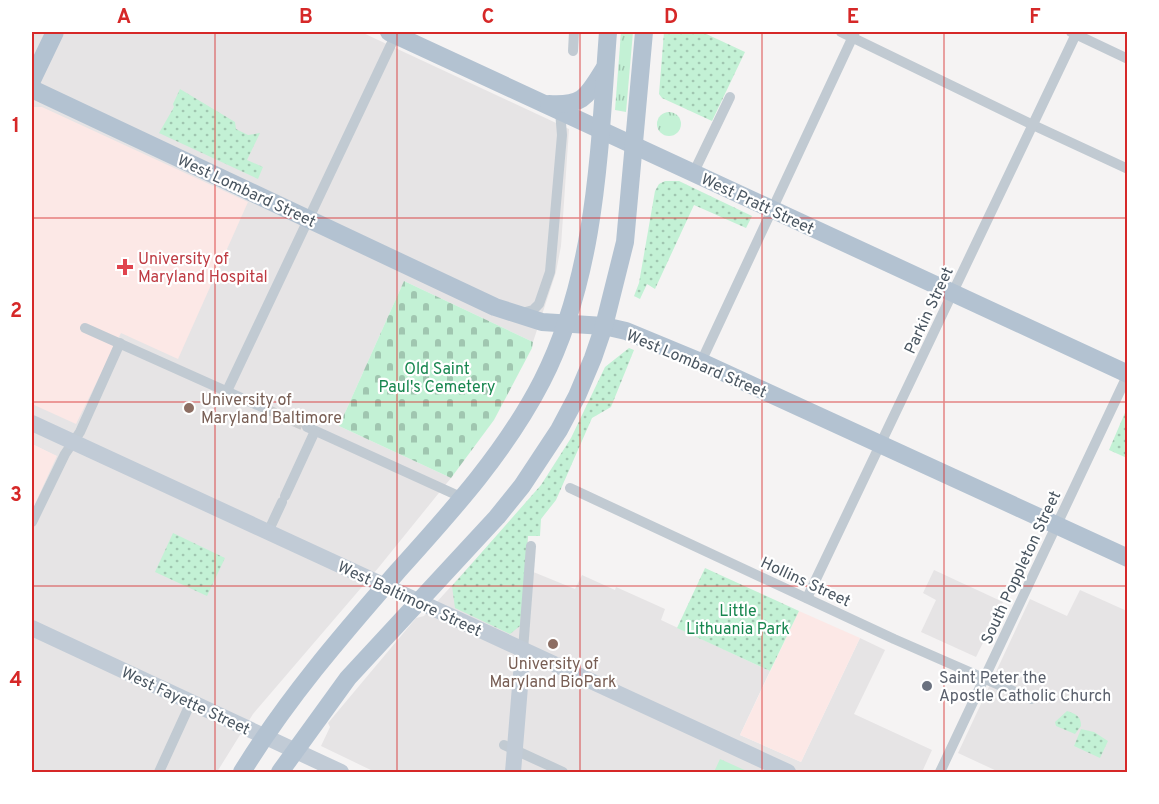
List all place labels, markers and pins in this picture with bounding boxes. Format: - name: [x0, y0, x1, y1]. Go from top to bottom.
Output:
- place label: University of Maryland Hospital: [138, 250, 268, 288]
- marker: University of Maryland Hospital: [116, 258, 134, 276]
- place label: University of Maryland Baltimore: [201, 391, 342, 429]
- marker: University of Maryland Baltimore: [182, 401, 196, 415]
- marker: University of Maryland BioPark: [546, 637, 560, 651]
- place label: University of Maryland BioPark: [489, 655, 617, 693]
- place label: Saint Peter the Apostle Catholic Church: [939, 669, 1111, 707]
- marker: Saint Peter the Apostle Catholic Church: [920, 679, 934, 693]

